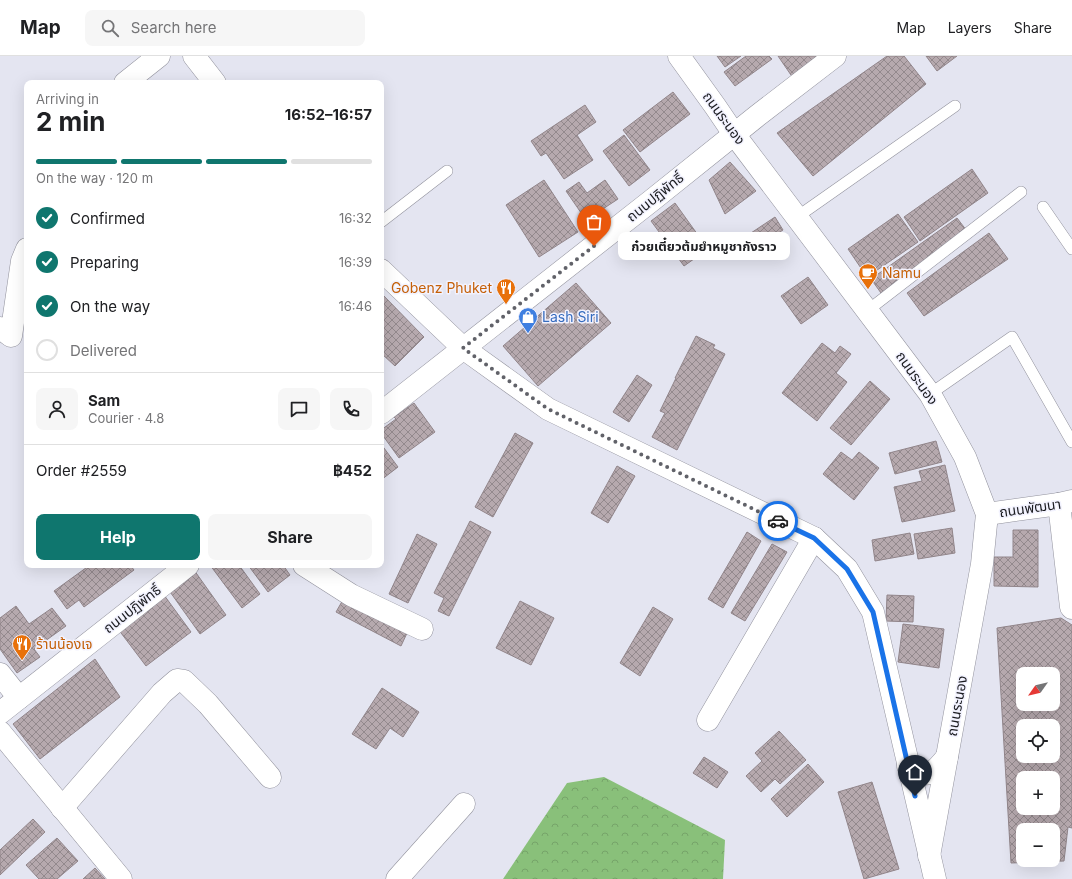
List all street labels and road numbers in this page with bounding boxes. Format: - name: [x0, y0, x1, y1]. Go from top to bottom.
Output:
- street label: ถนนระนอง: [700, 88, 749, 147]
- street label: ถนนปฏิพัทธิ์: [623, 168, 687, 225]
- street label: ถนนระนอง: [893, 348, 942, 408]
- street label: ถนนพัฒนา: [998, 495, 1062, 520]
- street label: ถนนปฏิพัทธิ์: [100, 581, 164, 636]
- street label: ถนนระนอง: [943, 674, 970, 738]

